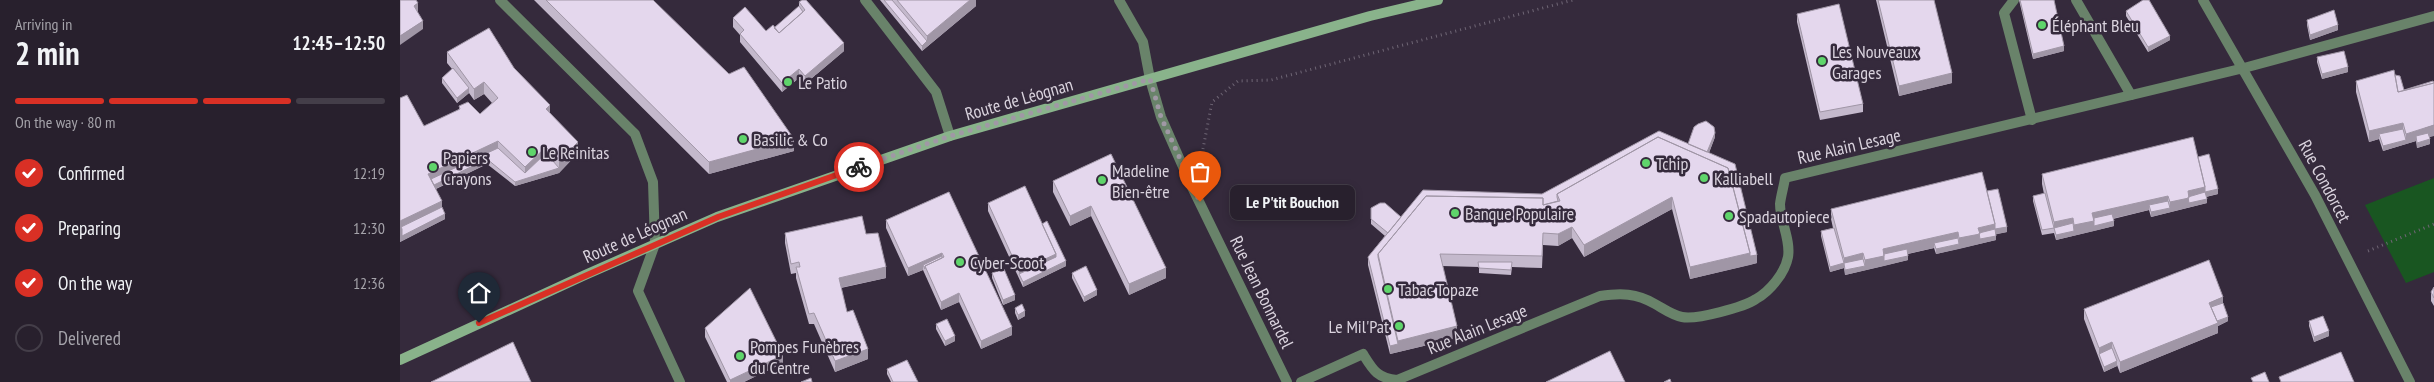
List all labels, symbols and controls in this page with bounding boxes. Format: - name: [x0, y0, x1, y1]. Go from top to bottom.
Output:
- text: Arriving in: [15, 14, 72, 34]
- place label: Éléphant Bleu: [2052, 14, 2139, 37]
- marker: Éléphant Bleu: [2036, 19, 2048, 31]
- text: 12:45–12:50: [292, 31, 385, 55]
- text: 2 min: [15, 32, 80, 74]
- place label: Les Nouveaux Garages: [1832, 40, 1919, 84]
- marker: Les Nouveaux Garages: [1816, 55, 1828, 67]
- place label: Le Patio: [798, 71, 848, 94]
- street label: Route de Léognan: [962, 73, 1076, 125]
- marker: Le Patio: [782, 76, 794, 88]
- text: On the way · 80 m: [15, 112, 115, 132]
- street label: Rue Alain Lesage: [1795, 123, 1903, 169]
- place label: Basilic & Co: [753, 128, 828, 151]
- marker: Basilic & Co: [737, 133, 749, 145]
- street label: Rue Condorcet: [2294, 136, 2356, 226]
- place label: Le Reinitas: [542, 141, 609, 164]
- courier: [834, 142, 884, 192]
- place label: Papiers Crayons: [443, 146, 492, 190]
- marker: Le Reinitas: [526, 146, 538, 158]
- pin: [1179, 151, 1221, 202]
- place label: Tchip: [1656, 152, 1688, 175]
- icon: bike: [845, 153, 873, 181]
- marker: Tchip: [1640, 157, 1652, 169]
- icon: bag: [1186, 158, 1214, 186]
- icon: check: [15, 159, 43, 187]
- place label: Madeline Bien-être: [1112, 159, 1170, 203]
- text: Confirmed: [58, 161, 125, 185]
- marker: Papiers Crayons: [427, 161, 439, 173]
- text: 12:19: [353, 163, 385, 183]
- place label: Kalliabell: [1714, 167, 1774, 190]
- marker: Kalliabell: [1698, 172, 1710, 184]
- marker: Madeline Bien-être: [1096, 174, 1108, 186]
- callout: Le P'tit Bouchon: [1230, 184, 1355, 220]
- text: Le P'tit Bouchon: [1246, 192, 1339, 212]
- street label: Route de Léognan: [580, 202, 690, 268]
- place label: Banque Populaire: [1465, 202, 1574, 225]
- place label: Spadautopiece: [1739, 205, 1830, 228]
- marker: Banque Populaire: [1449, 207, 1461, 219]
- marker: Spadautopiece: [1723, 210, 1735, 222]
- icon: check: [15, 214, 43, 242]
- text: Preparing: [58, 216, 121, 240]
- text: 12:30: [353, 218, 385, 238]
- street label: Rue Jean Bonnardel: [1225, 232, 1299, 353]
- place label: Cyber-Scoot: [970, 251, 1044, 274]
- marker: Cyber-Scoot: [954, 256, 966, 268]
- icon: check: [15, 269, 43, 297]
- text: On the way: [58, 271, 132, 295]
- pin: [458, 272, 500, 323]
- text: 12:36: [353, 273, 385, 293]
- place label: Tabac Topaze: [1398, 278, 1479, 301]
- icon: home: [465, 279, 493, 307]
- marker: Tabac Topaze: [1382, 283, 1394, 295]
- street label: Rue Alain Lesage: [1424, 299, 1530, 359]
- place label: Le Mil'Pat: [1328, 315, 1389, 338]
- marker: Le Mil'Pat: [1393, 320, 1405, 332]
- text: Delivered: [58, 326, 121, 350]
- place label: Pompes Funèbres du Centre: [750, 335, 859, 379]
- marker: Pompes Funèbres du Centre: [734, 350, 746, 362]

